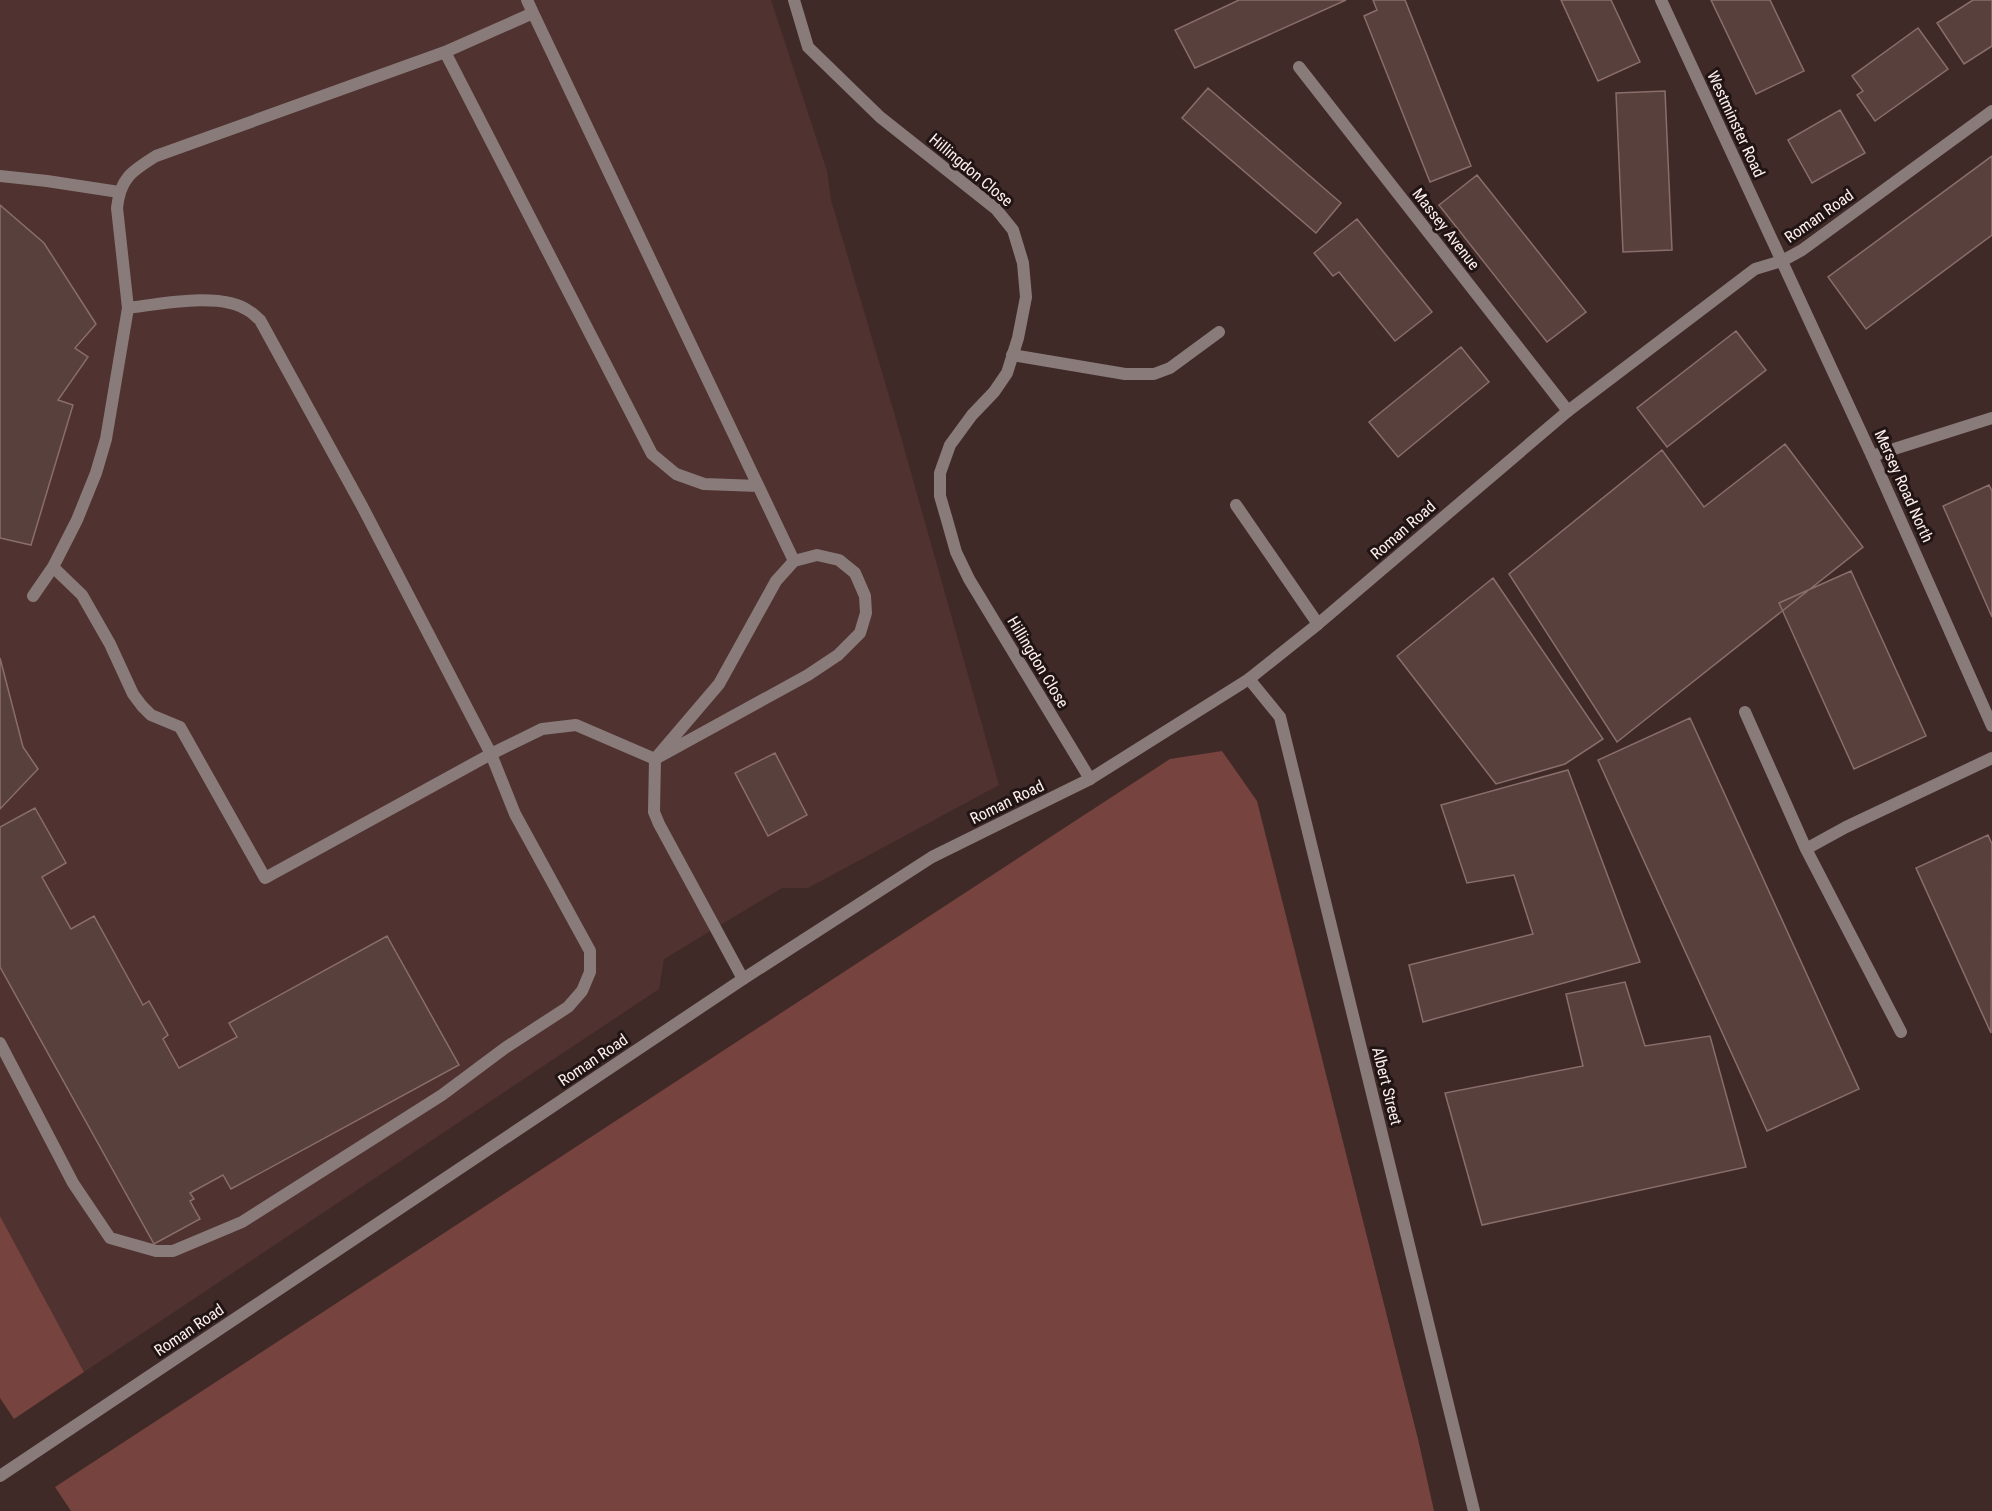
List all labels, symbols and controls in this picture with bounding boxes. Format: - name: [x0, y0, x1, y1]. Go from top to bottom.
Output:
- street label: Westminster Road: [1703, 68, 1769, 180]
- street label: Hillingdon Close: [925, 130, 1017, 210]
- street label: Massey Avenue: [1408, 184, 1484, 274]
- street label: Roman Road: [1781, 185, 1857, 247]
- street label: Mersey Road North: [1871, 427, 1937, 545]
- street label: Roman Road: [1367, 497, 1439, 563]
- street label: Hillingdon Close: [1003, 613, 1073, 711]
- street label: Roman Road: [967, 776, 1047, 828]
- street label: Roman Road: [555, 1030, 631, 1090]
- street label: Albert Street: [1368, 1045, 1406, 1127]
- street label: Roman Road: [151, 1300, 227, 1360]

